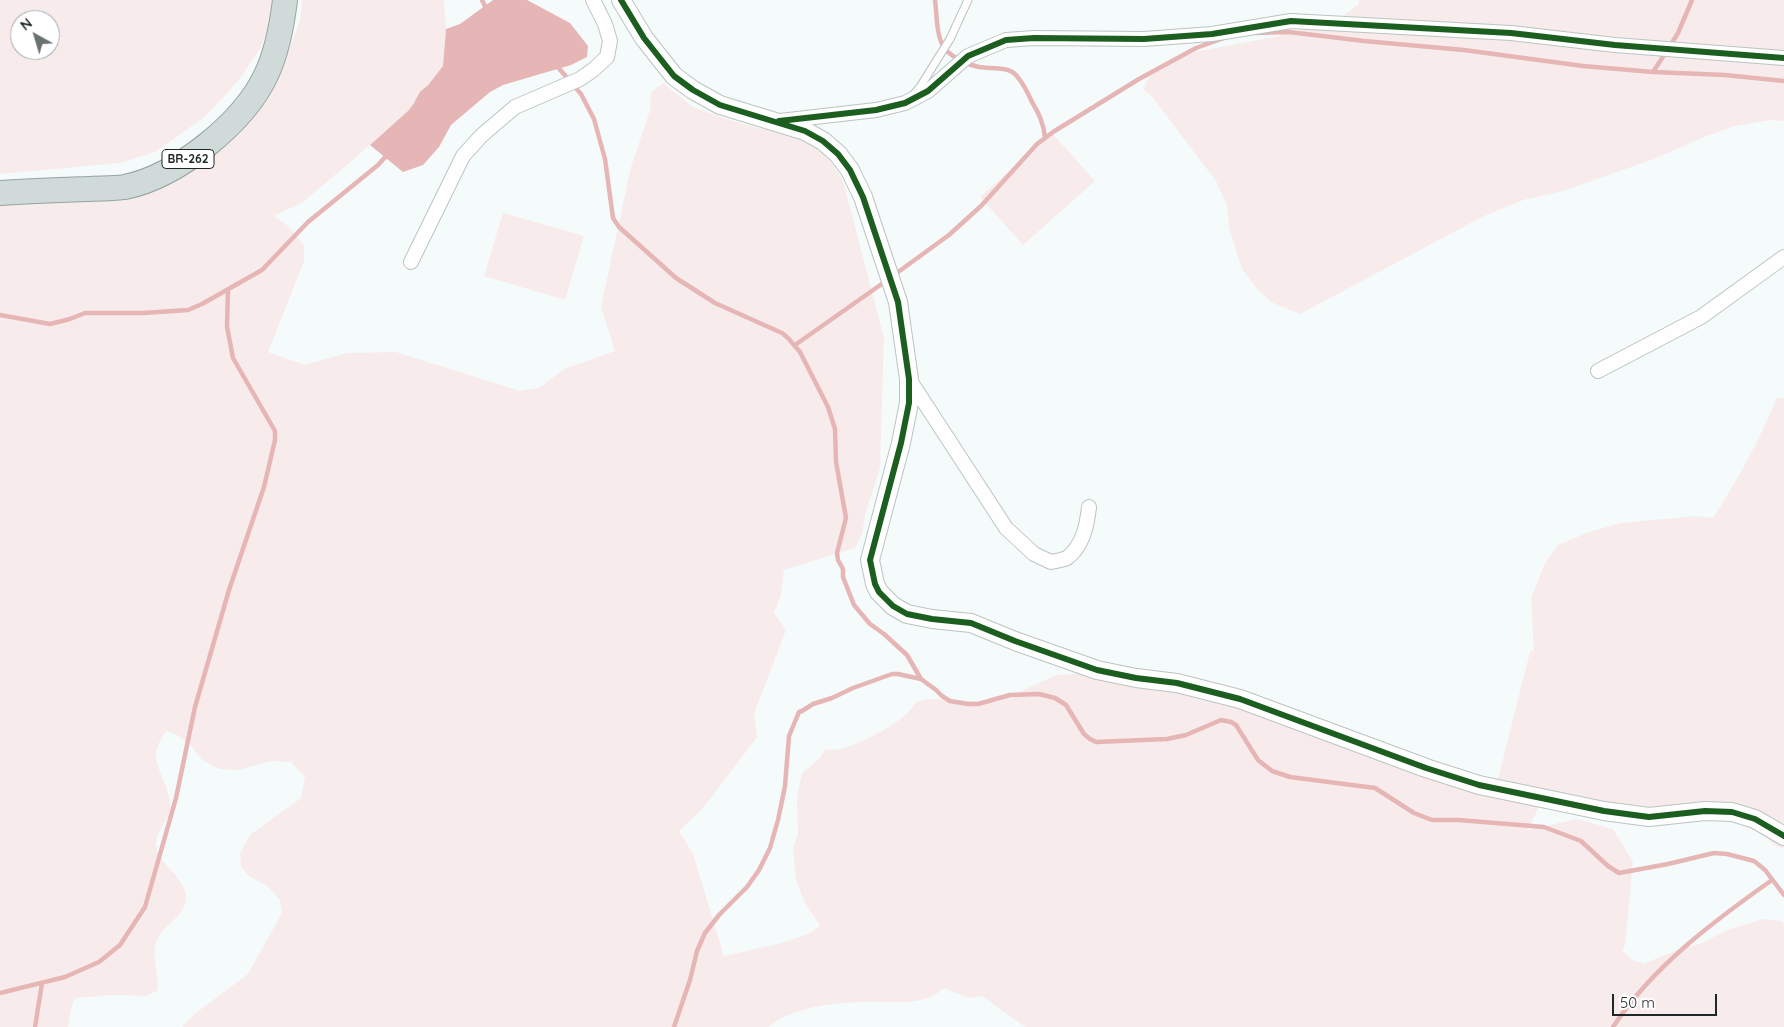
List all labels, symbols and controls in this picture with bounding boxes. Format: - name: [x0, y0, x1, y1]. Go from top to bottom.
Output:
- north arrow: [10, 10, 60, 60]
- text: N: [17, 14, 36, 34]
- road number: BR-262: [162, 150, 214, 168]
- scale bar: [1614, 984, 1719, 1016]
- text: 50 m: [1620, 993, 1655, 1012]

